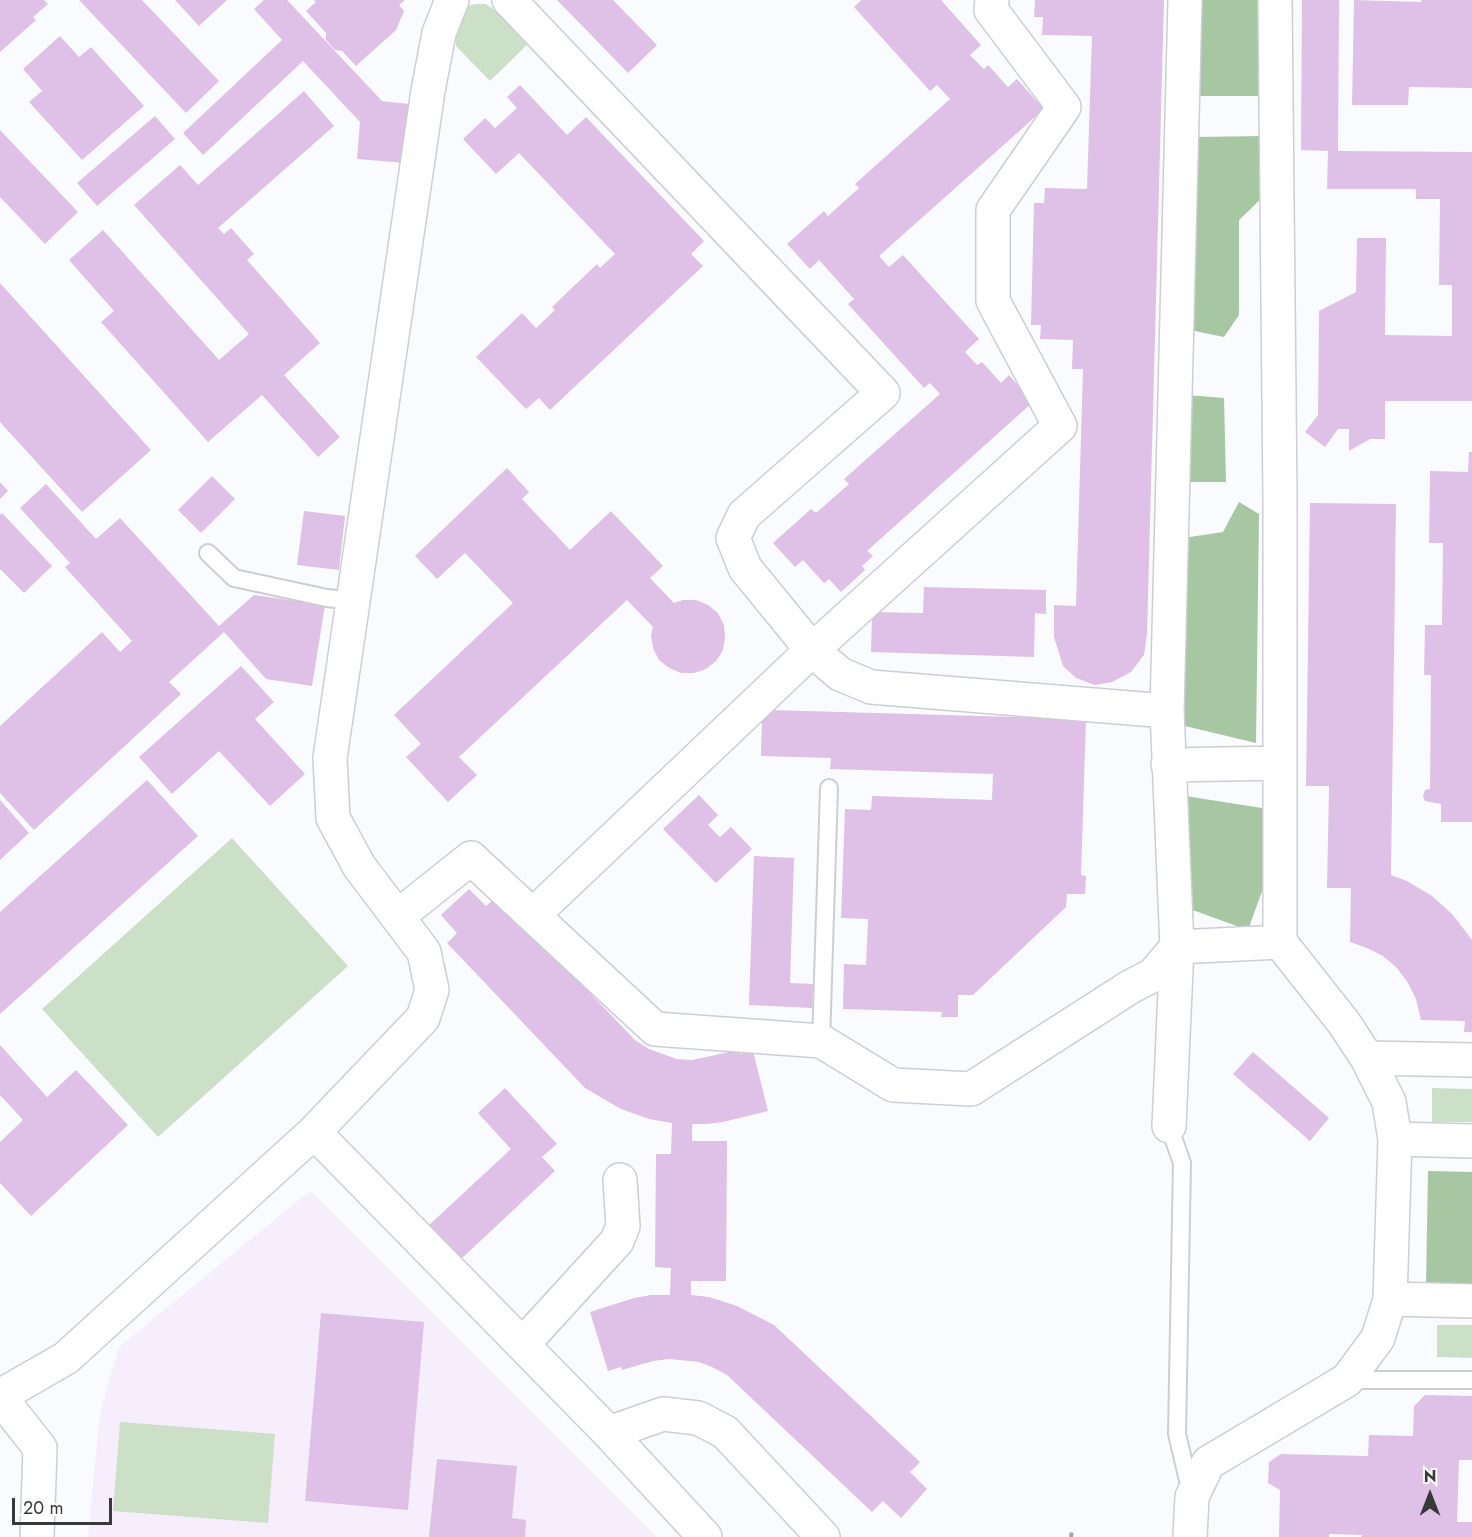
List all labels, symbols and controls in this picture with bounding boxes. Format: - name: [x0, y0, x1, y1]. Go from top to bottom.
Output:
- north arrow: [1400, 1465, 1460, 1525]
- text: N: [1424, 1465, 1436, 1488]
- scale bar: [15, 1486, 116, 1524]
- text: 20 m: [23, 1495, 63, 1521]

